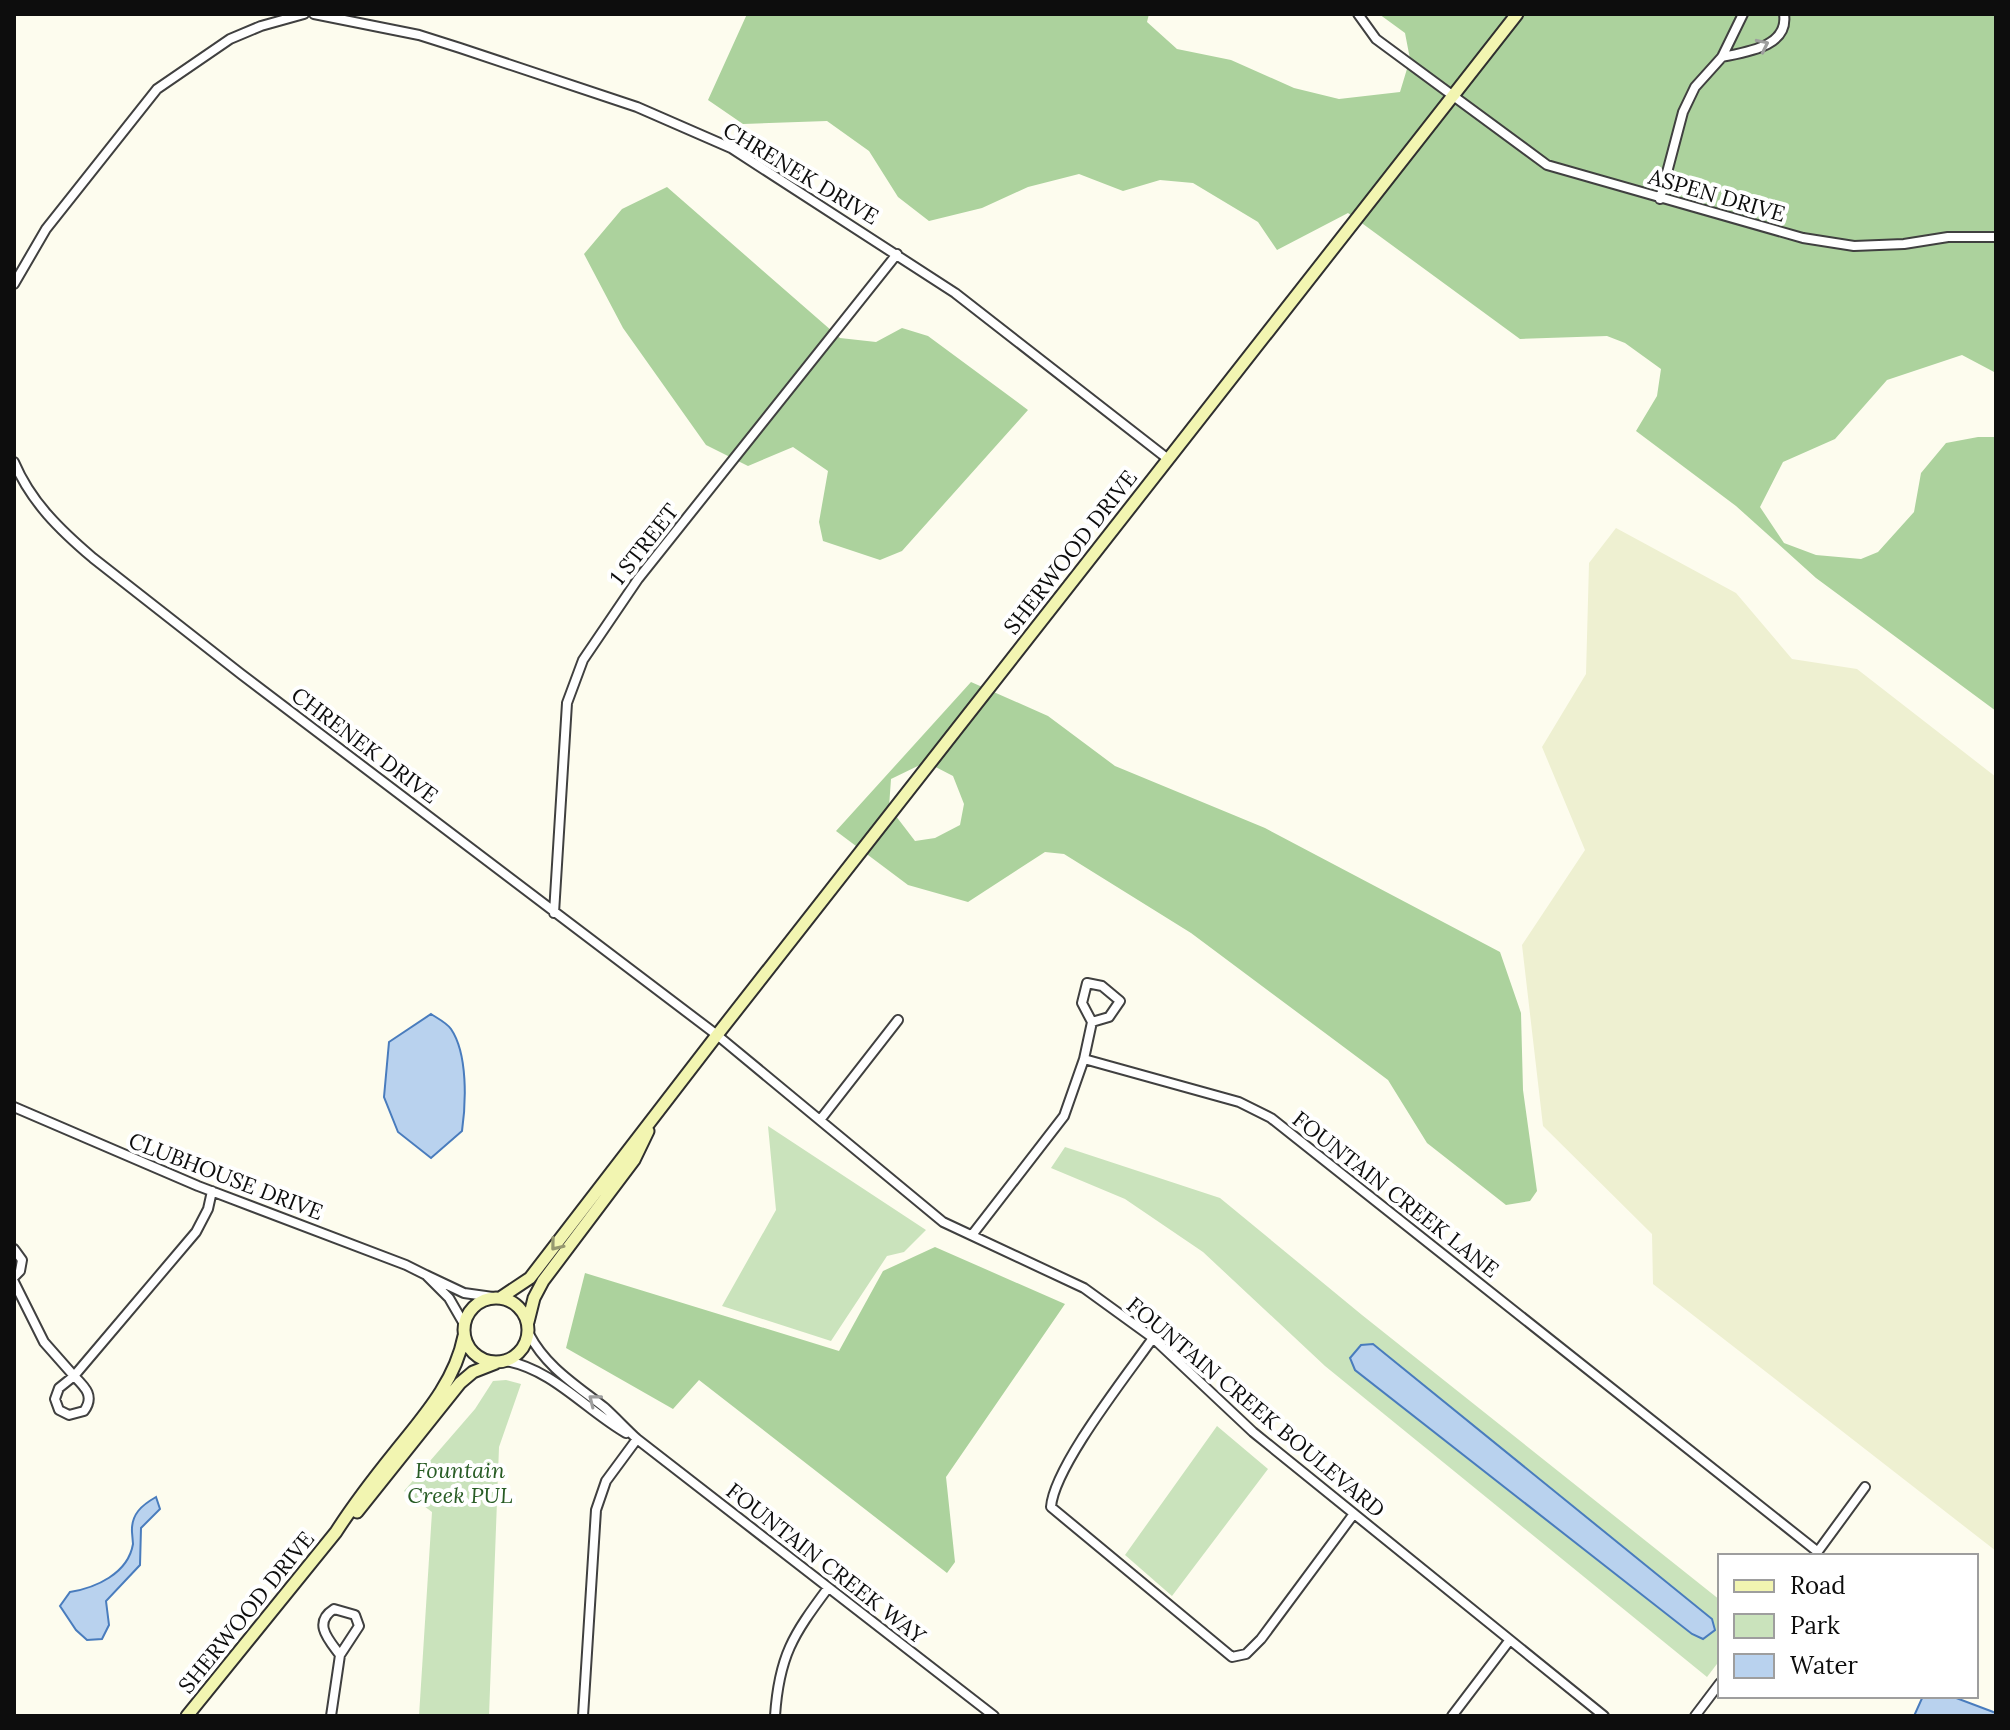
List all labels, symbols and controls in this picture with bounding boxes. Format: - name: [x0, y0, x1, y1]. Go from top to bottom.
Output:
- one-way arrow: [1754, 39, 1769, 55]
- street label: CHRENEK DRIVE: [718, 115, 884, 231]
- street label: ASPEN DRIVE: [1644, 162, 1789, 228]
- street label: SHERWOOD DRIVE: [997, 464, 1143, 640]
- street label: 1 STREET: [604, 498, 684, 590]
- street label: CHRENEK DRIVE: [286, 681, 444, 809]
- street label: FOUNTAIN CREEK LANE: [1287, 1105, 1505, 1283]
- street label: CLUBHOUSE DRIVE: [125, 1126, 327, 1226]
- one-way arrow: [551, 1236, 566, 1250]
- street label: FOUNTAIN CREEK BOULEVARD: [1121, 1291, 1391, 1523]
- one-way arrow: [588, 1395, 603, 1409]
- park label: Fountain Creek PUL: [407, 1456, 513, 1509]
- street label: FOUNTAIN CREEK WAY: [721, 1477, 932, 1650]
- street label: SHERWOOD DRIVE: [172, 1525, 320, 1699]
- legend: [1718, 1554, 1978, 1698]
- text: Road: [1790, 1570, 1846, 1601]
- text: Park: [1790, 1610, 1840, 1641]
- text: Water: [1790, 1650, 1858, 1681]

